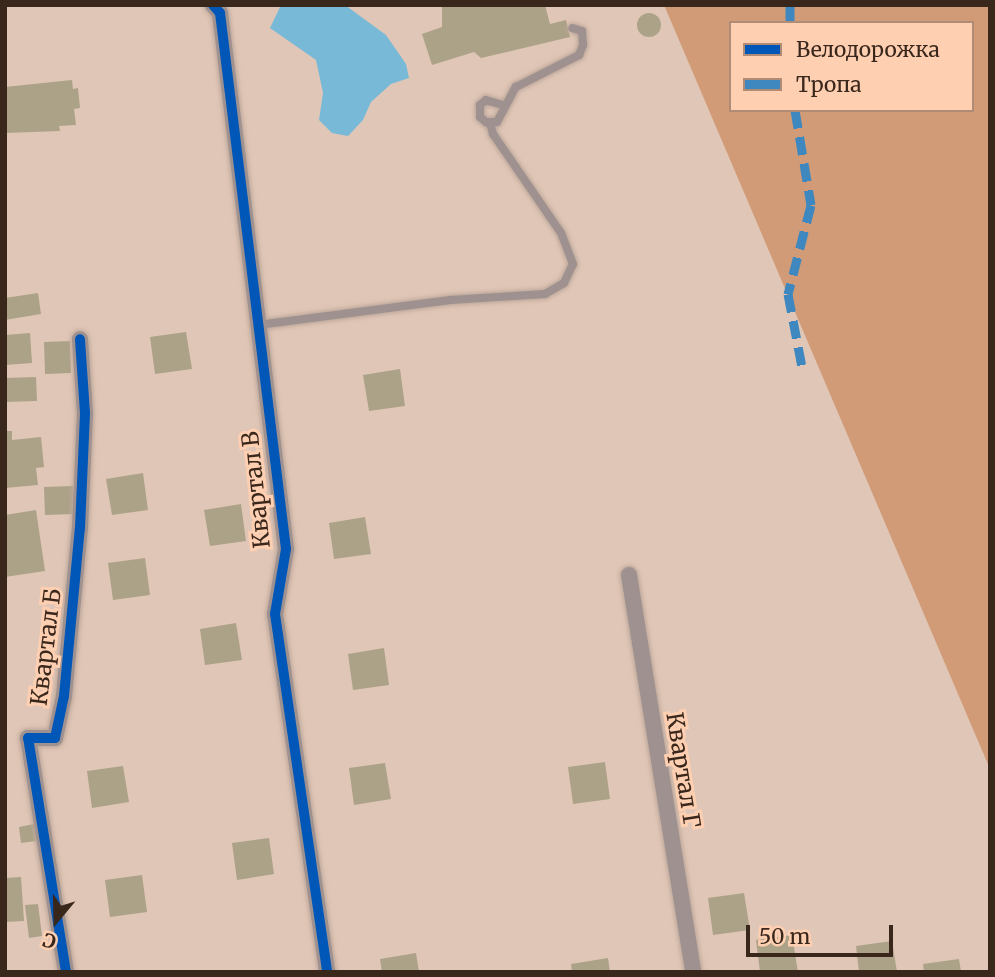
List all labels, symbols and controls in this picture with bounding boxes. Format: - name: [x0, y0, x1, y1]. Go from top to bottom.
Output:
- legend: [729, 21, 974, 112]
- text: Велодорожка: [796, 36, 940, 63]
- text: Тропа: [796, 71, 861, 98]
- street label: Квартал В: [236, 430, 276, 550]
- street label: Квартал Б: [25, 587, 67, 707]
- street label: Квартал Г: [660, 710, 706, 830]
- north arrow: [21, 886, 91, 956]
- scale bar: [750, 911, 897, 955]
- text: 50 m: [759, 923, 810, 950]
- text: С: [39, 927, 59, 954]

